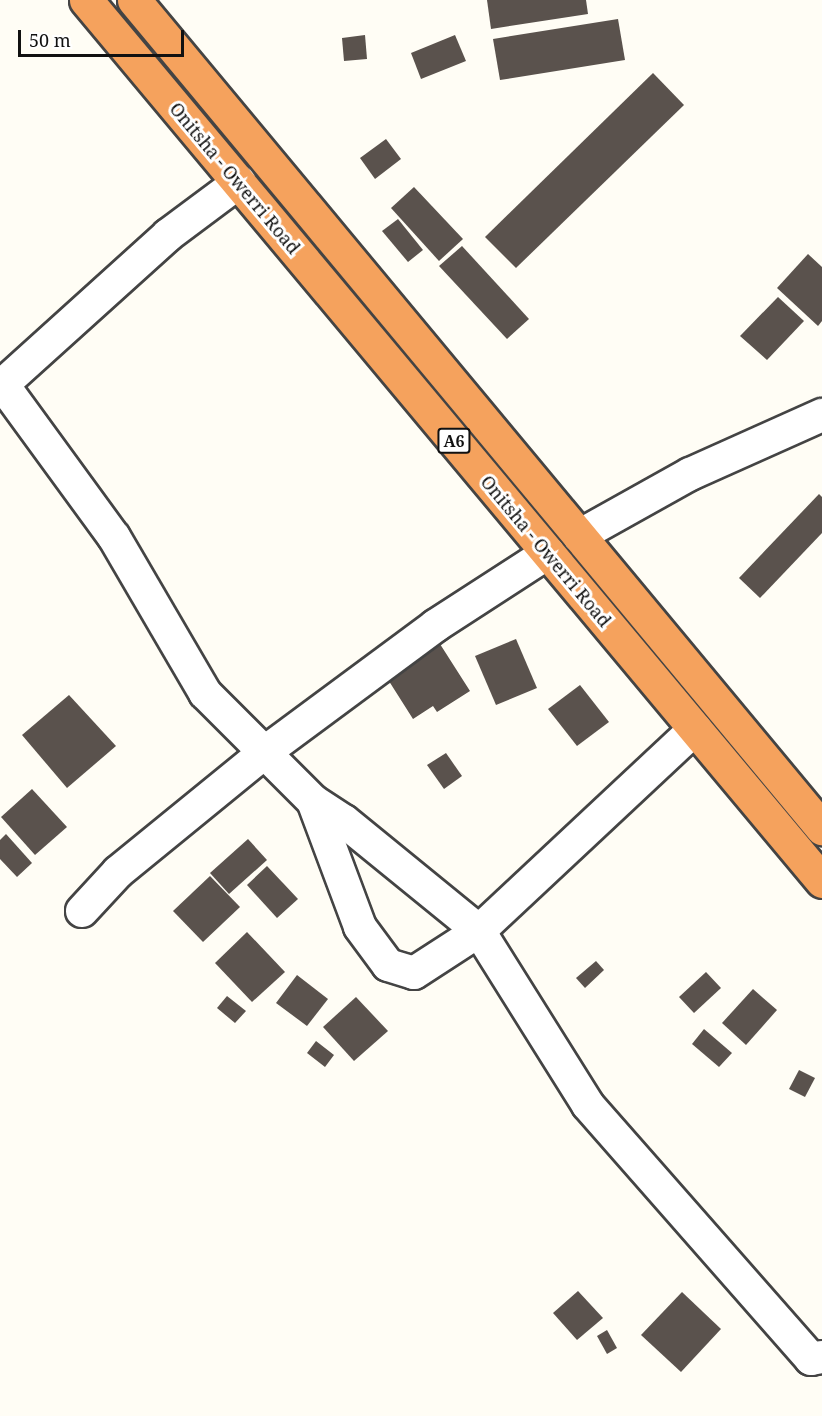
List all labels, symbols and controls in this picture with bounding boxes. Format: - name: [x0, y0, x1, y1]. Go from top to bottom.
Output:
- scale bar: [21, 18, 188, 56]
- text: 50 m: [29, 28, 71, 52]
- street label: Onitsha - Owerri Road: [165, 98, 305, 258]
- road number: A6: [436, 428, 472, 454]
- street label: Onitsha - Owerri Road: [476, 471, 616, 631]

